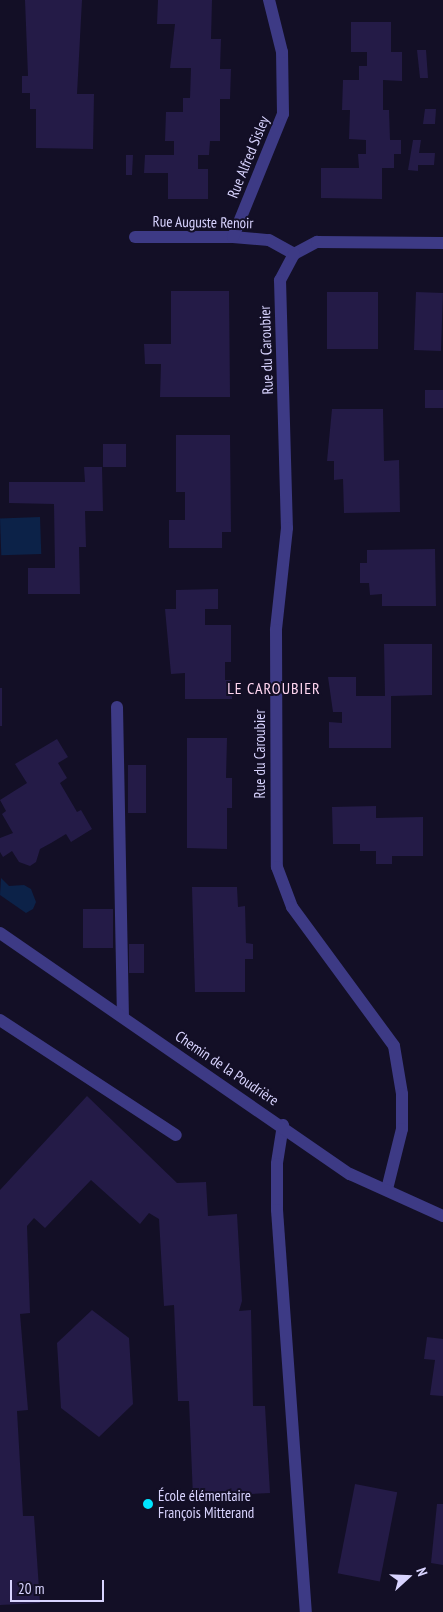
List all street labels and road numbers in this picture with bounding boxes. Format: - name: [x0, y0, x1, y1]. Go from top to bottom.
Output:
- street label: Rue Alfred Sisley: [223, 113, 273, 201]
- street label: Rue Auguste Renoir: [152, 212, 254, 232]
- street label: Rue du Caroubier: [255, 305, 277, 395]
- street label: Rue du Caroubier: [251, 709, 269, 799]
- street label: Chemin de la Poudrière: [172, 1027, 282, 1109]

